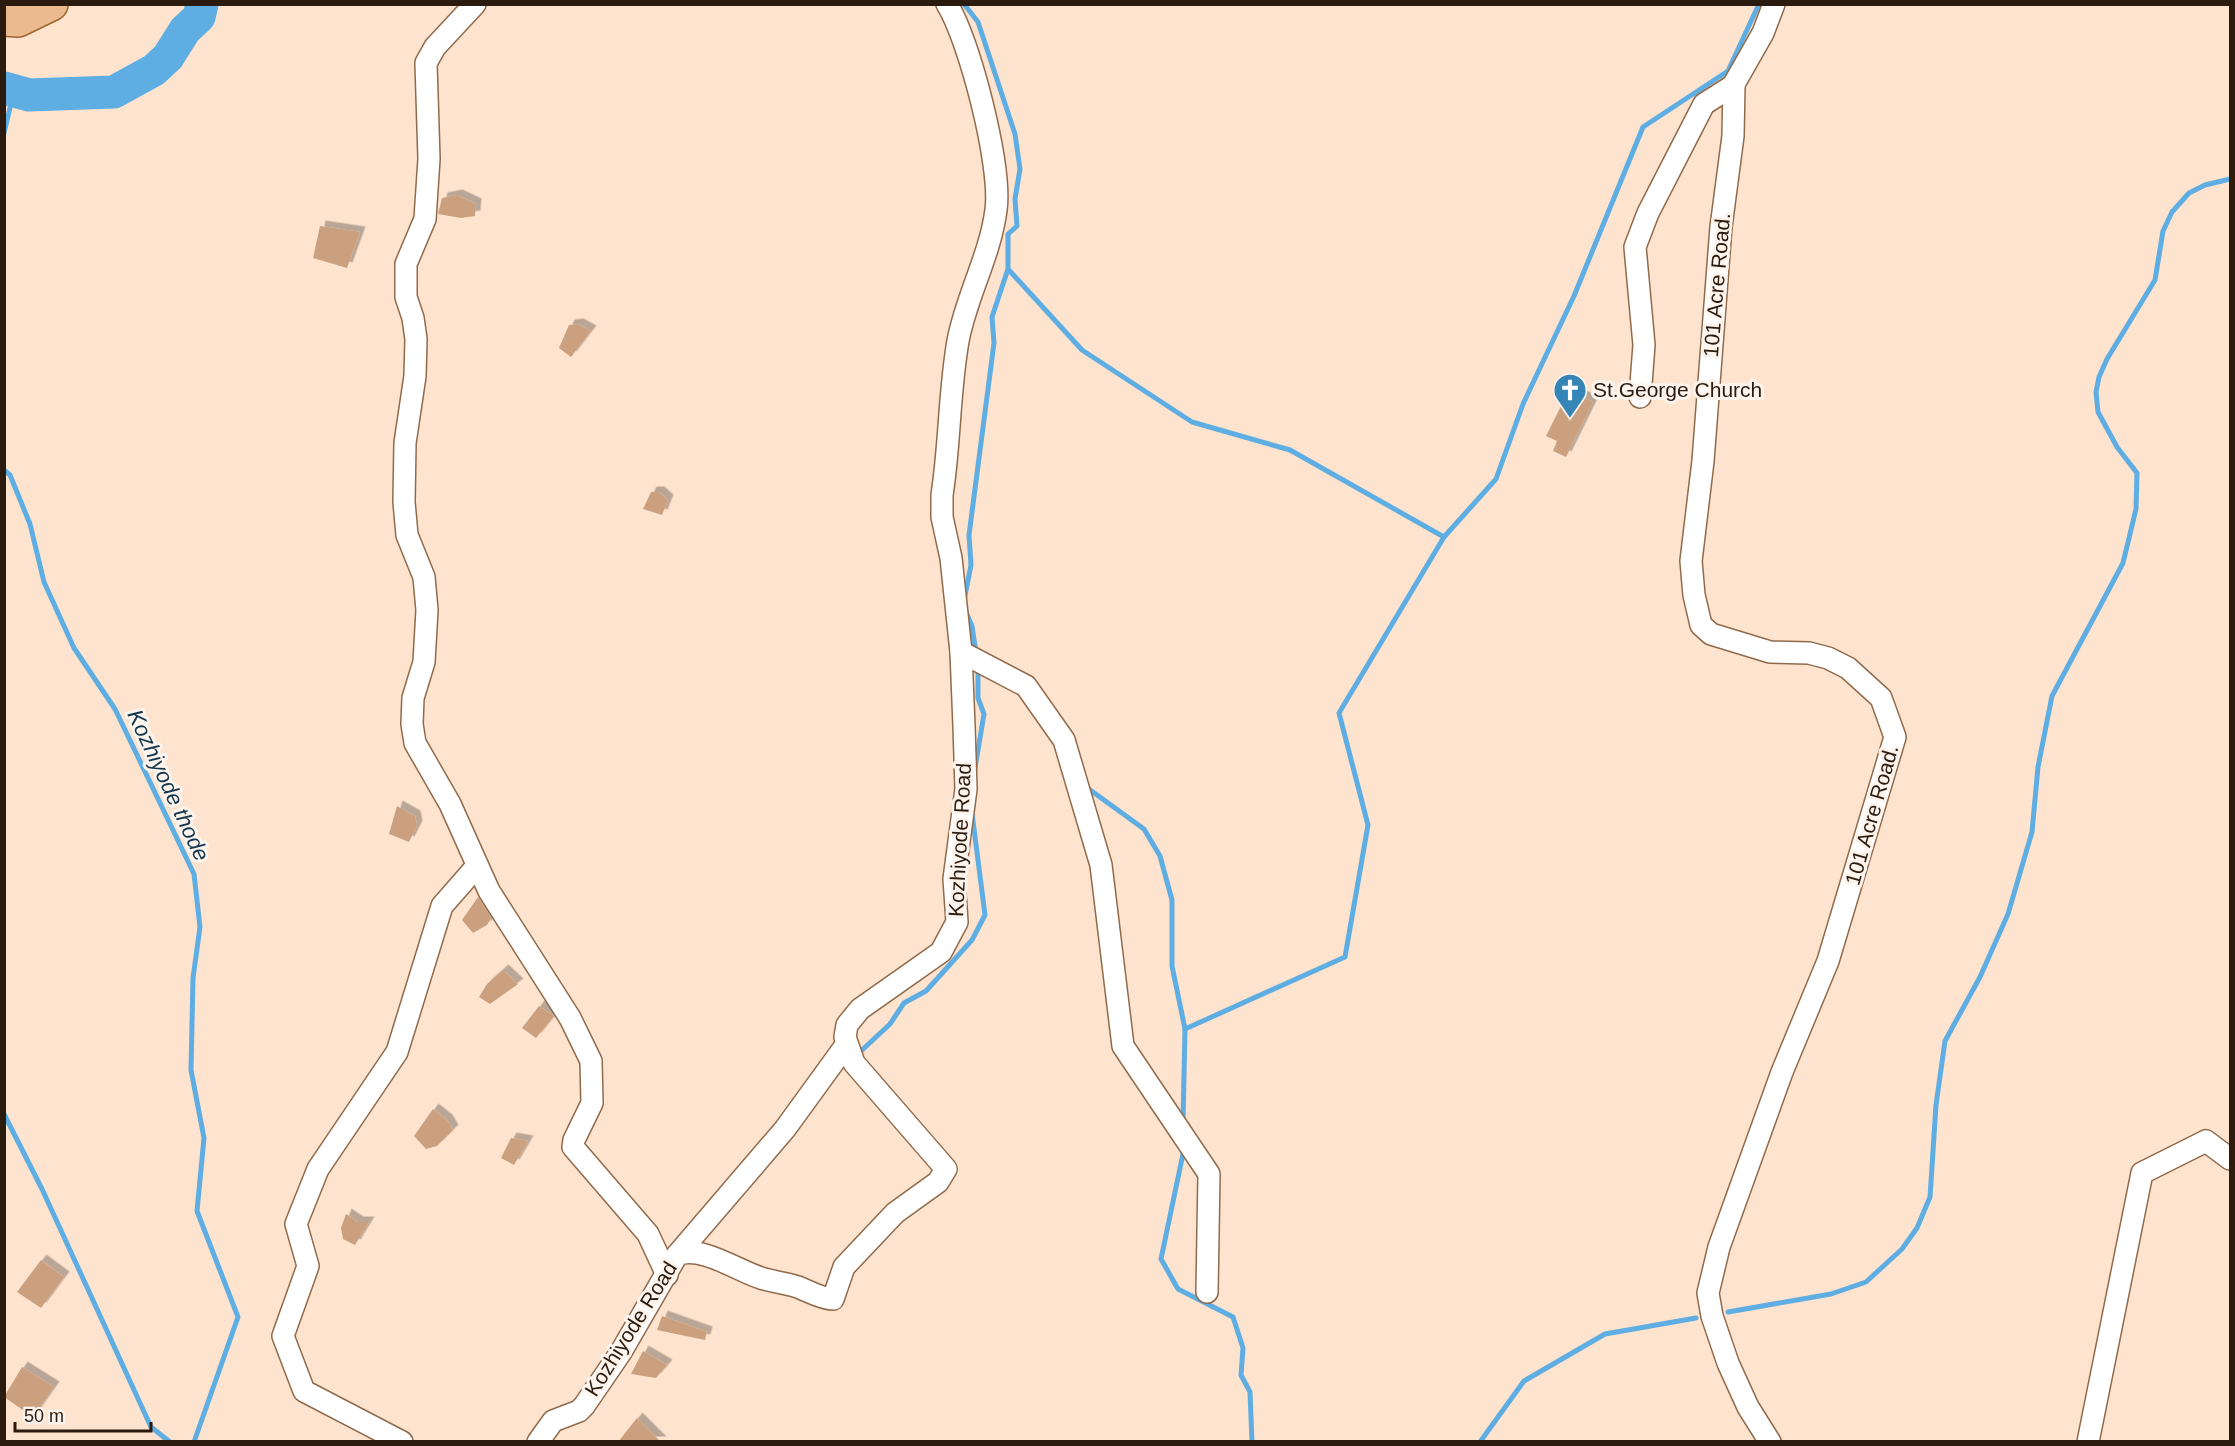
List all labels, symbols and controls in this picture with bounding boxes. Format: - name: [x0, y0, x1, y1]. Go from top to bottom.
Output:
- street label: 101 Acre Road.: [1699, 212, 1734, 358]
- church icon: St.George Church: [1552, 372, 1588, 419]
- place label: St.George Church: [1593, 378, 1762, 401]
- water label: Kozhiyode thode: [123, 706, 215, 865]
- street label: 101 Acre Road.: [1841, 742, 1903, 888]
- street label: Kozhiyode Road: [944, 762, 975, 918]
- street label: Kozhiyode Road: [580, 1257, 681, 1400]
- scale bar: [15, 1395, 152, 1433]
- text: 50 m: [24, 1406, 64, 1426]

